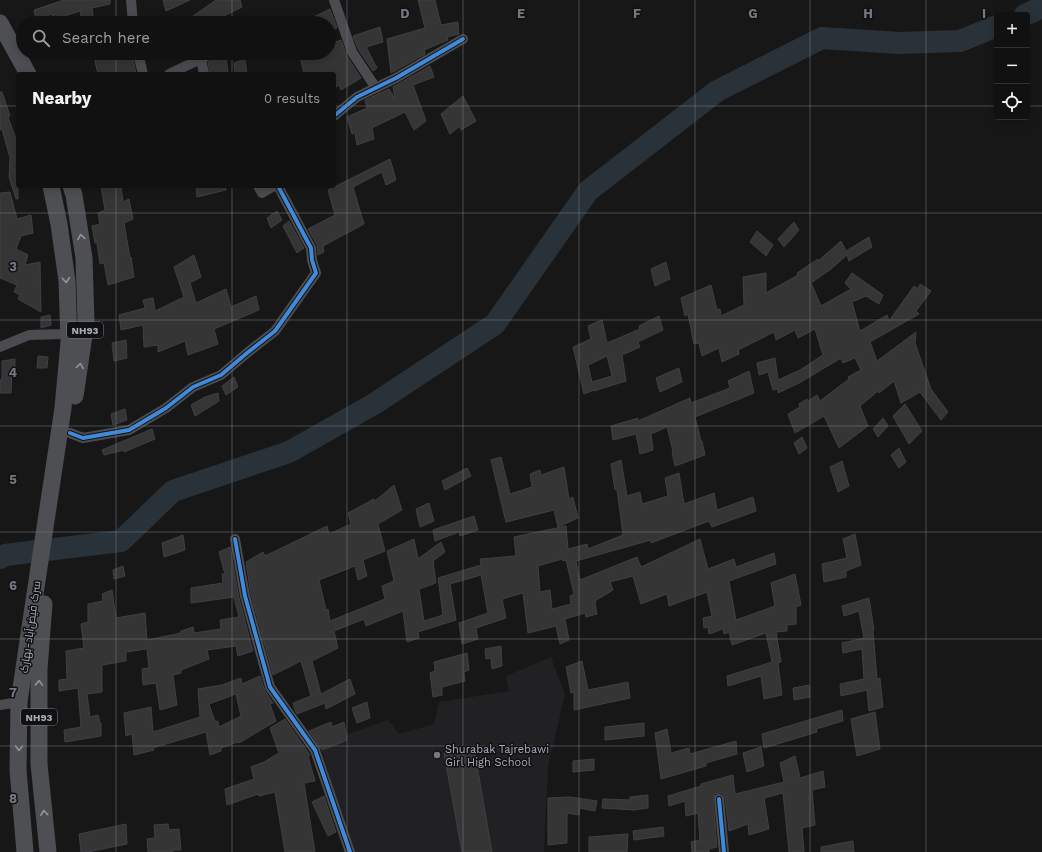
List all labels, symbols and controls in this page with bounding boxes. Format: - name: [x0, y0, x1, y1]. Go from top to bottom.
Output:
- text: D: [400, 6, 410, 21]
- text: E: [517, 6, 525, 21]
- text: F: [633, 6, 641, 21]
- text: G: [748, 6, 758, 21]
- text: H: [863, 6, 873, 21]
- text: I: [982, 6, 986, 21]
- map controls: [994, 12, 1030, 120]
- button: +: [994, 12, 1030, 48]
- search box: [16, 16, 336, 60]
- icon: search: [30, 27, 52, 49]
- text: Search here: [62, 29, 150, 47]
- button: −: [994, 48, 1030, 84]
- button: locate: [994, 84, 1030, 120]
- text: Nearby: [32, 88, 91, 108]
- text: 0 results: [264, 91, 320, 106]
- one-way arrow: [77, 234, 86, 240]
- text: 3: [9, 259, 17, 274]
- one-way arrow: [62, 277, 71, 283]
- road number: NH93: [67, 322, 103, 338]
- one-way arrow: [75, 363, 84, 369]
- text: 4: [9, 365, 18, 380]
- text: 5: [9, 472, 17, 487]
- text: 6: [9, 578, 17, 593]
- street label: سرک فیض‌آباد-بهارک: [18, 580, 43, 674]
- one-way arrow: [35, 680, 43, 686]
- text: 7: [9, 685, 17, 700]
- road number: NH93: [21, 709, 57, 725]
- place label: Shurabak Tajrebawi Girl High School: [445, 743, 549, 769]
- one-way arrow: [15, 745, 23, 751]
- marker: Shurabak Tajrebawi Girl High School: [432, 750, 442, 760]
- text: 8: [9, 791, 17, 806]
- one-way arrow: [40, 810, 49, 816]

